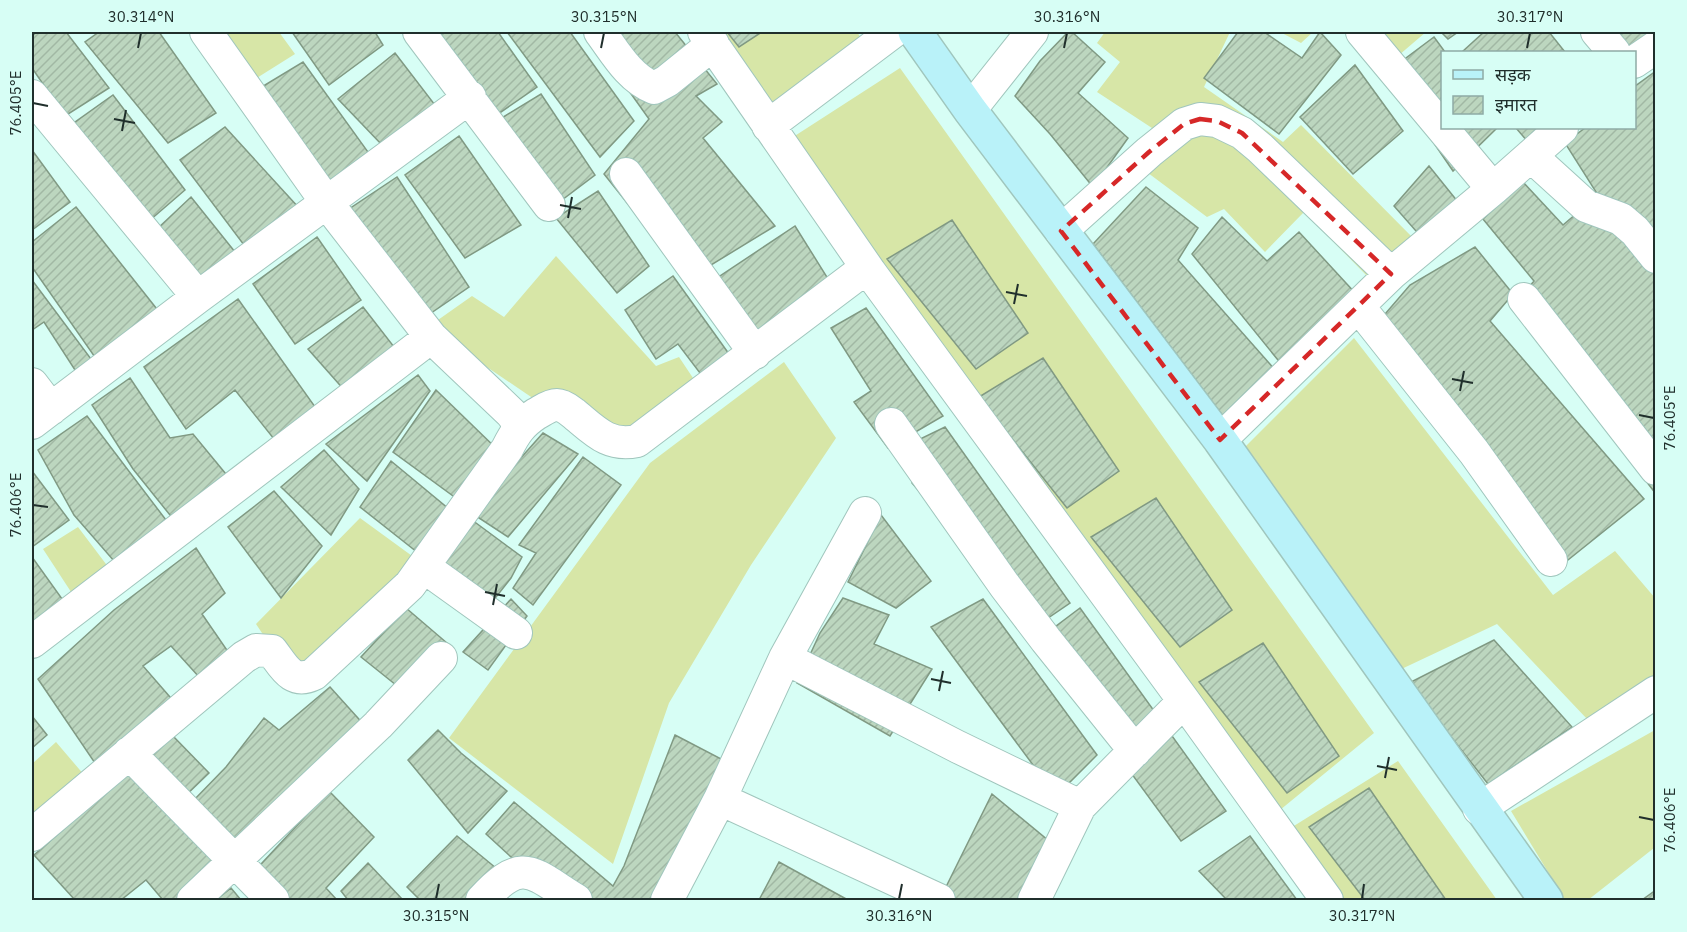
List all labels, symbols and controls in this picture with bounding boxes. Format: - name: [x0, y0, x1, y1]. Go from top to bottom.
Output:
- text: 30.314°N: [108, 7, 174, 26]
- text: 30.315°N: [571, 7, 637, 26]
- text: 30.316°N: [1034, 7, 1100, 26]
- text: 30.317°N: [1497, 7, 1563, 26]
- legend: [1441, 51, 1636, 129]
- text: सड़क: [1495, 63, 1532, 86]
- text: 76.405°E: [6, 71, 25, 135]
- text: इमारत: [1495, 93, 1538, 116]
- text: 76.405°E: [1660, 386, 1679, 450]
- text: 76.406°E: [6, 473, 25, 537]
- text: 76.406°E: [1660, 788, 1679, 852]
- text: 30.315°N: [403, 906, 469, 925]
- text: 30.316°N: [866, 906, 932, 925]
- text: 30.317°N: [1329, 906, 1395, 925]

